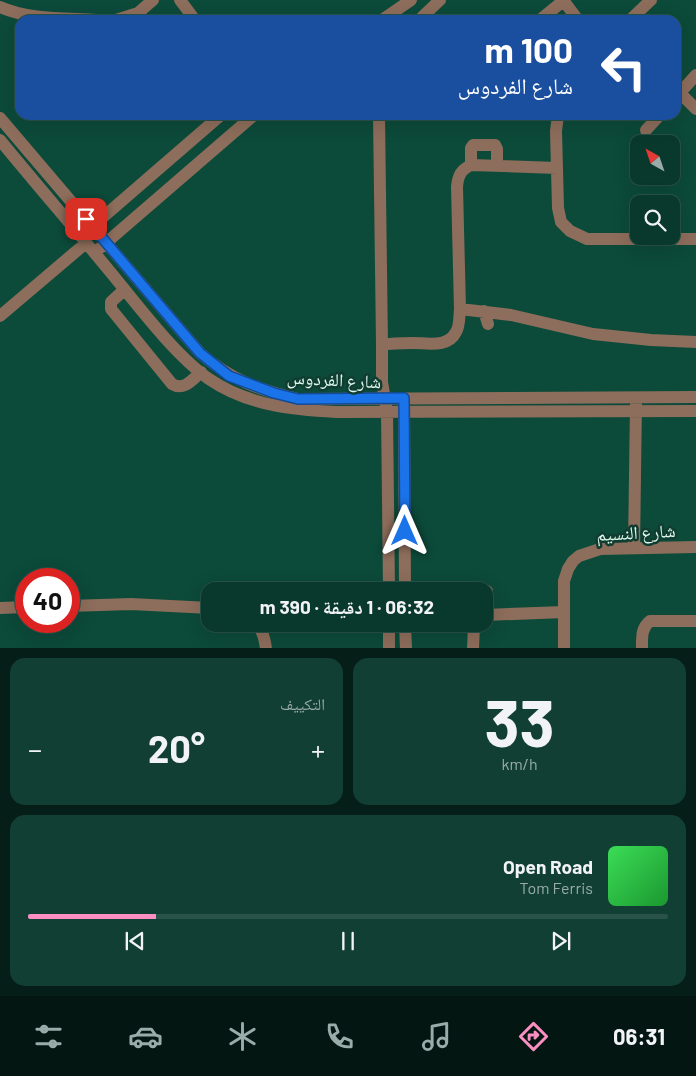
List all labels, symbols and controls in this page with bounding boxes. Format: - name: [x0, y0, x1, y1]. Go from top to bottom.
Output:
- text: 100 m: [484, 28, 573, 70]
- icon: left: [591, 35, 656, 100]
- text: شارع الفردوس: [458, 72, 573, 98]
- north arrow: [630, 135, 680, 185]
- map controls: [630, 135, 680, 245]
- button: search: [630, 195, 680, 245]
- pin: [65, 198, 107, 240]
- icon: arrive: [72, 205, 100, 233]
- street label: شارع الفردوس: [286, 366, 382, 393]
- position arrow: [378, 504, 430, 556]
- street label: شارع النسيم: [596, 519, 676, 547]
- speed limit sign: 40: [15, 568, 80, 633]
- text: 06:32 · 1 دقيقة · 390 m: [260, 595, 434, 618]
- text: 33: [484, 682, 555, 760]
- text: التكييف: [280, 694, 325, 713]
- text: 20°: [148, 725, 205, 771]
- text: −: [28, 732, 42, 766]
- text: +: [311, 732, 325, 766]
- text: km/h: [501, 754, 538, 773]
- text: Open Road: [503, 855, 593, 878]
- text: Tom Ferris: [519, 878, 593, 897]
- icon: previous: [121, 927, 149, 955]
- icon: pause: [334, 927, 362, 955]
- icon: next: [547, 927, 575, 955]
- icon: filters: [31, 1019, 66, 1054]
- icon: car: [128, 1019, 163, 1054]
- icon: climate: [225, 1019, 260, 1054]
- icon: phone: [322, 1019, 357, 1054]
- icon: music: [419, 1019, 454, 1054]
- icon: directions: [516, 1019, 551, 1054]
- text: 06:31: [613, 1023, 665, 1049]

